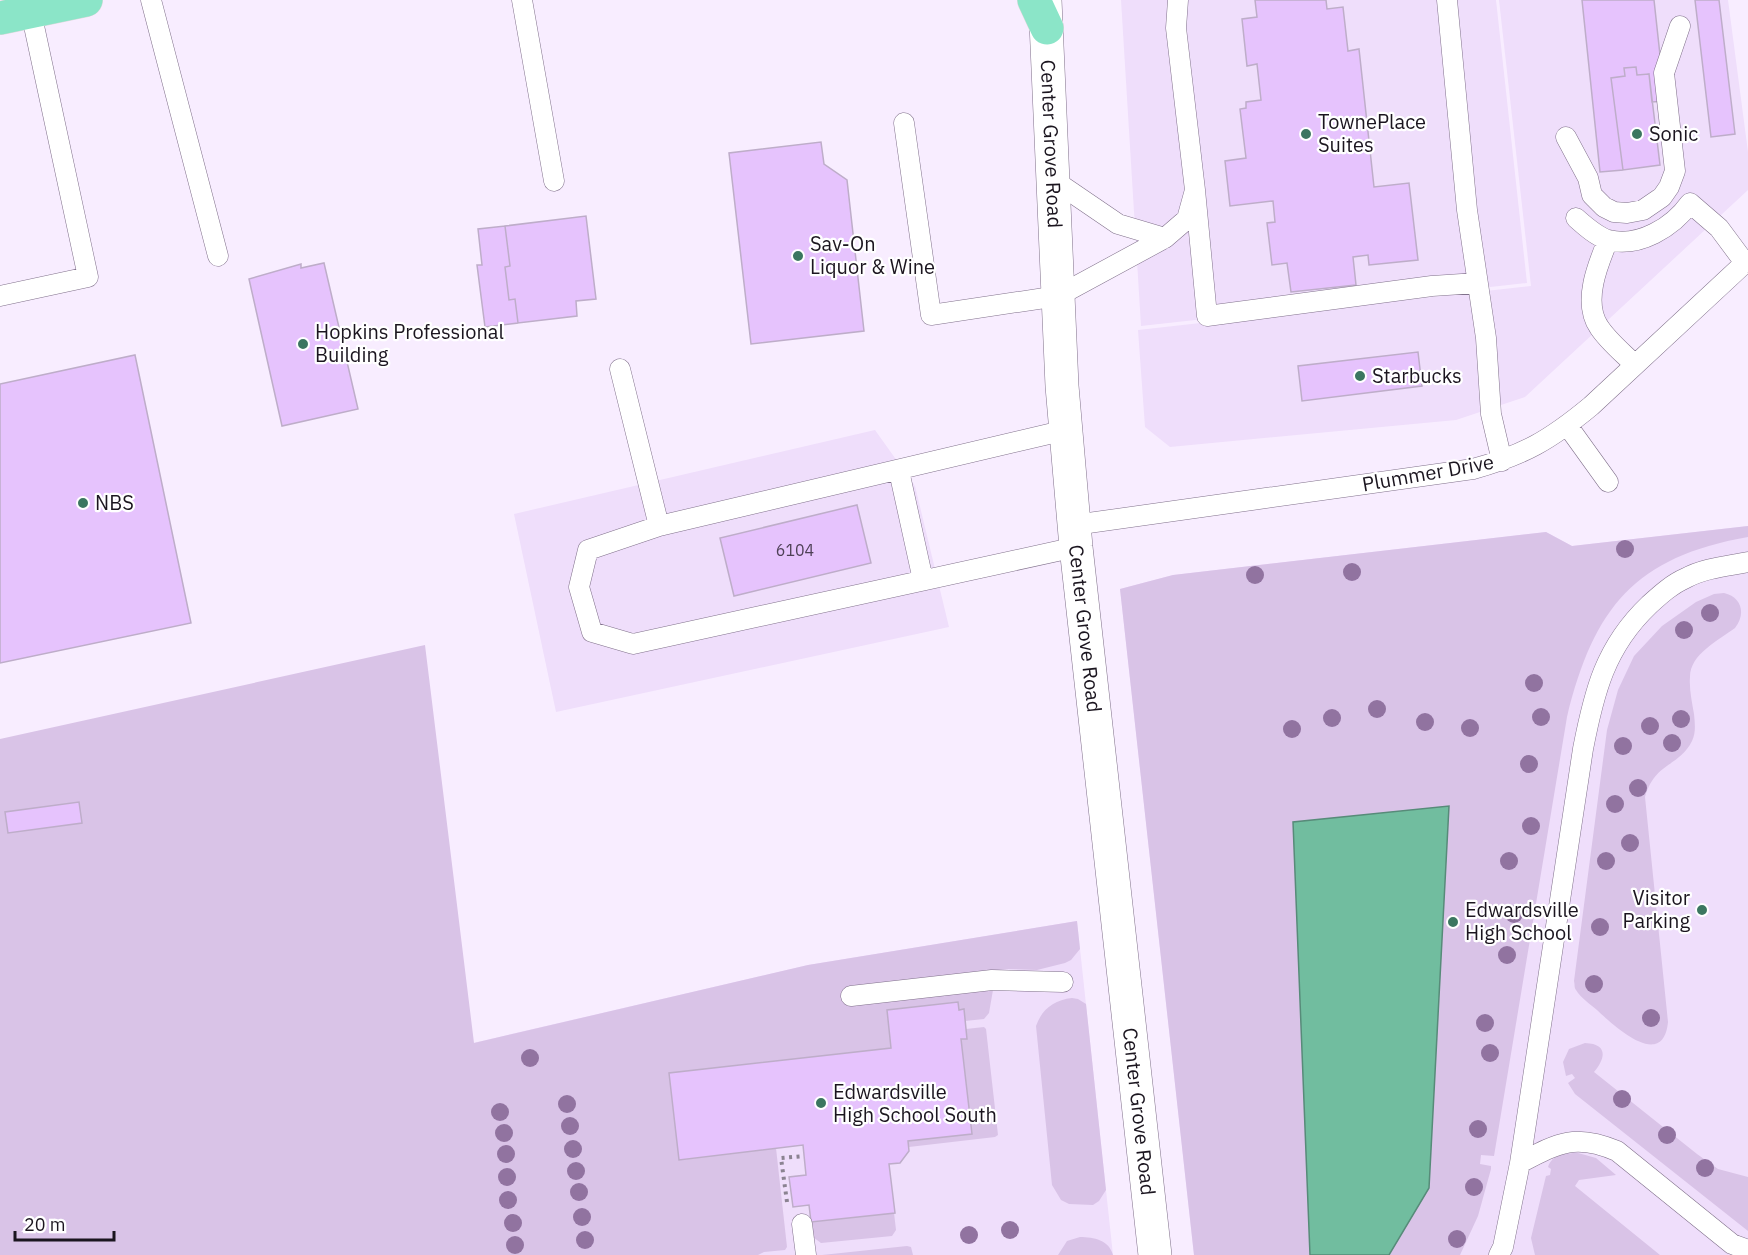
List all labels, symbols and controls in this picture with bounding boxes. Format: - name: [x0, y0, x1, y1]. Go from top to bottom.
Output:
- street label: Center Grove Road: [1035, 59, 1069, 229]
- place label: TownePlace Suites: [1318, 108, 1426, 158]
- place label: Sonic: [1649, 120, 1698, 147]
- marker: TownePlace Suites: [1299, 127, 1313, 141]
- marker: Sonic: [1630, 127, 1644, 141]
- place label: Sav-On Liquor & Wine: [810, 230, 935, 280]
- marker: Sav-On Liquor & Wine: [791, 249, 805, 263]
- place label: Hopkins Professional Building: [315, 318, 504, 368]
- marker: Hopkins Professional Building: [296, 337, 310, 351]
- place label: Starbucks: [1372, 362, 1462, 389]
- marker: Starbucks: [1353, 369, 1367, 383]
- street label: Plummer Drive: [1360, 448, 1496, 497]
- place label: NBS: [95, 489, 134, 516]
- marker: NBS: [76, 496, 90, 510]
- house number: 6104: [776, 540, 814, 560]
- street label: Center Grove Road: [1063, 543, 1108, 714]
- place label: Visitor Parking: [1623, 884, 1690, 934]
- place label: Edwardsville High School: [1465, 896, 1579, 946]
- marker: Visitor Parking: [1695, 903, 1709, 917]
- marker: Edwardsville High School: [1446, 915, 1460, 929]
- street label: Center Grove Road: [1117, 1026, 1162, 1197]
- place label: Edwardsville High School South: [833, 1078, 997, 1128]
- marker: Edwardsville High School South: [814, 1096, 828, 1110]
- scale bar: [15, 1204, 114, 1242]
- text: 20 m: [24, 1213, 66, 1236]

